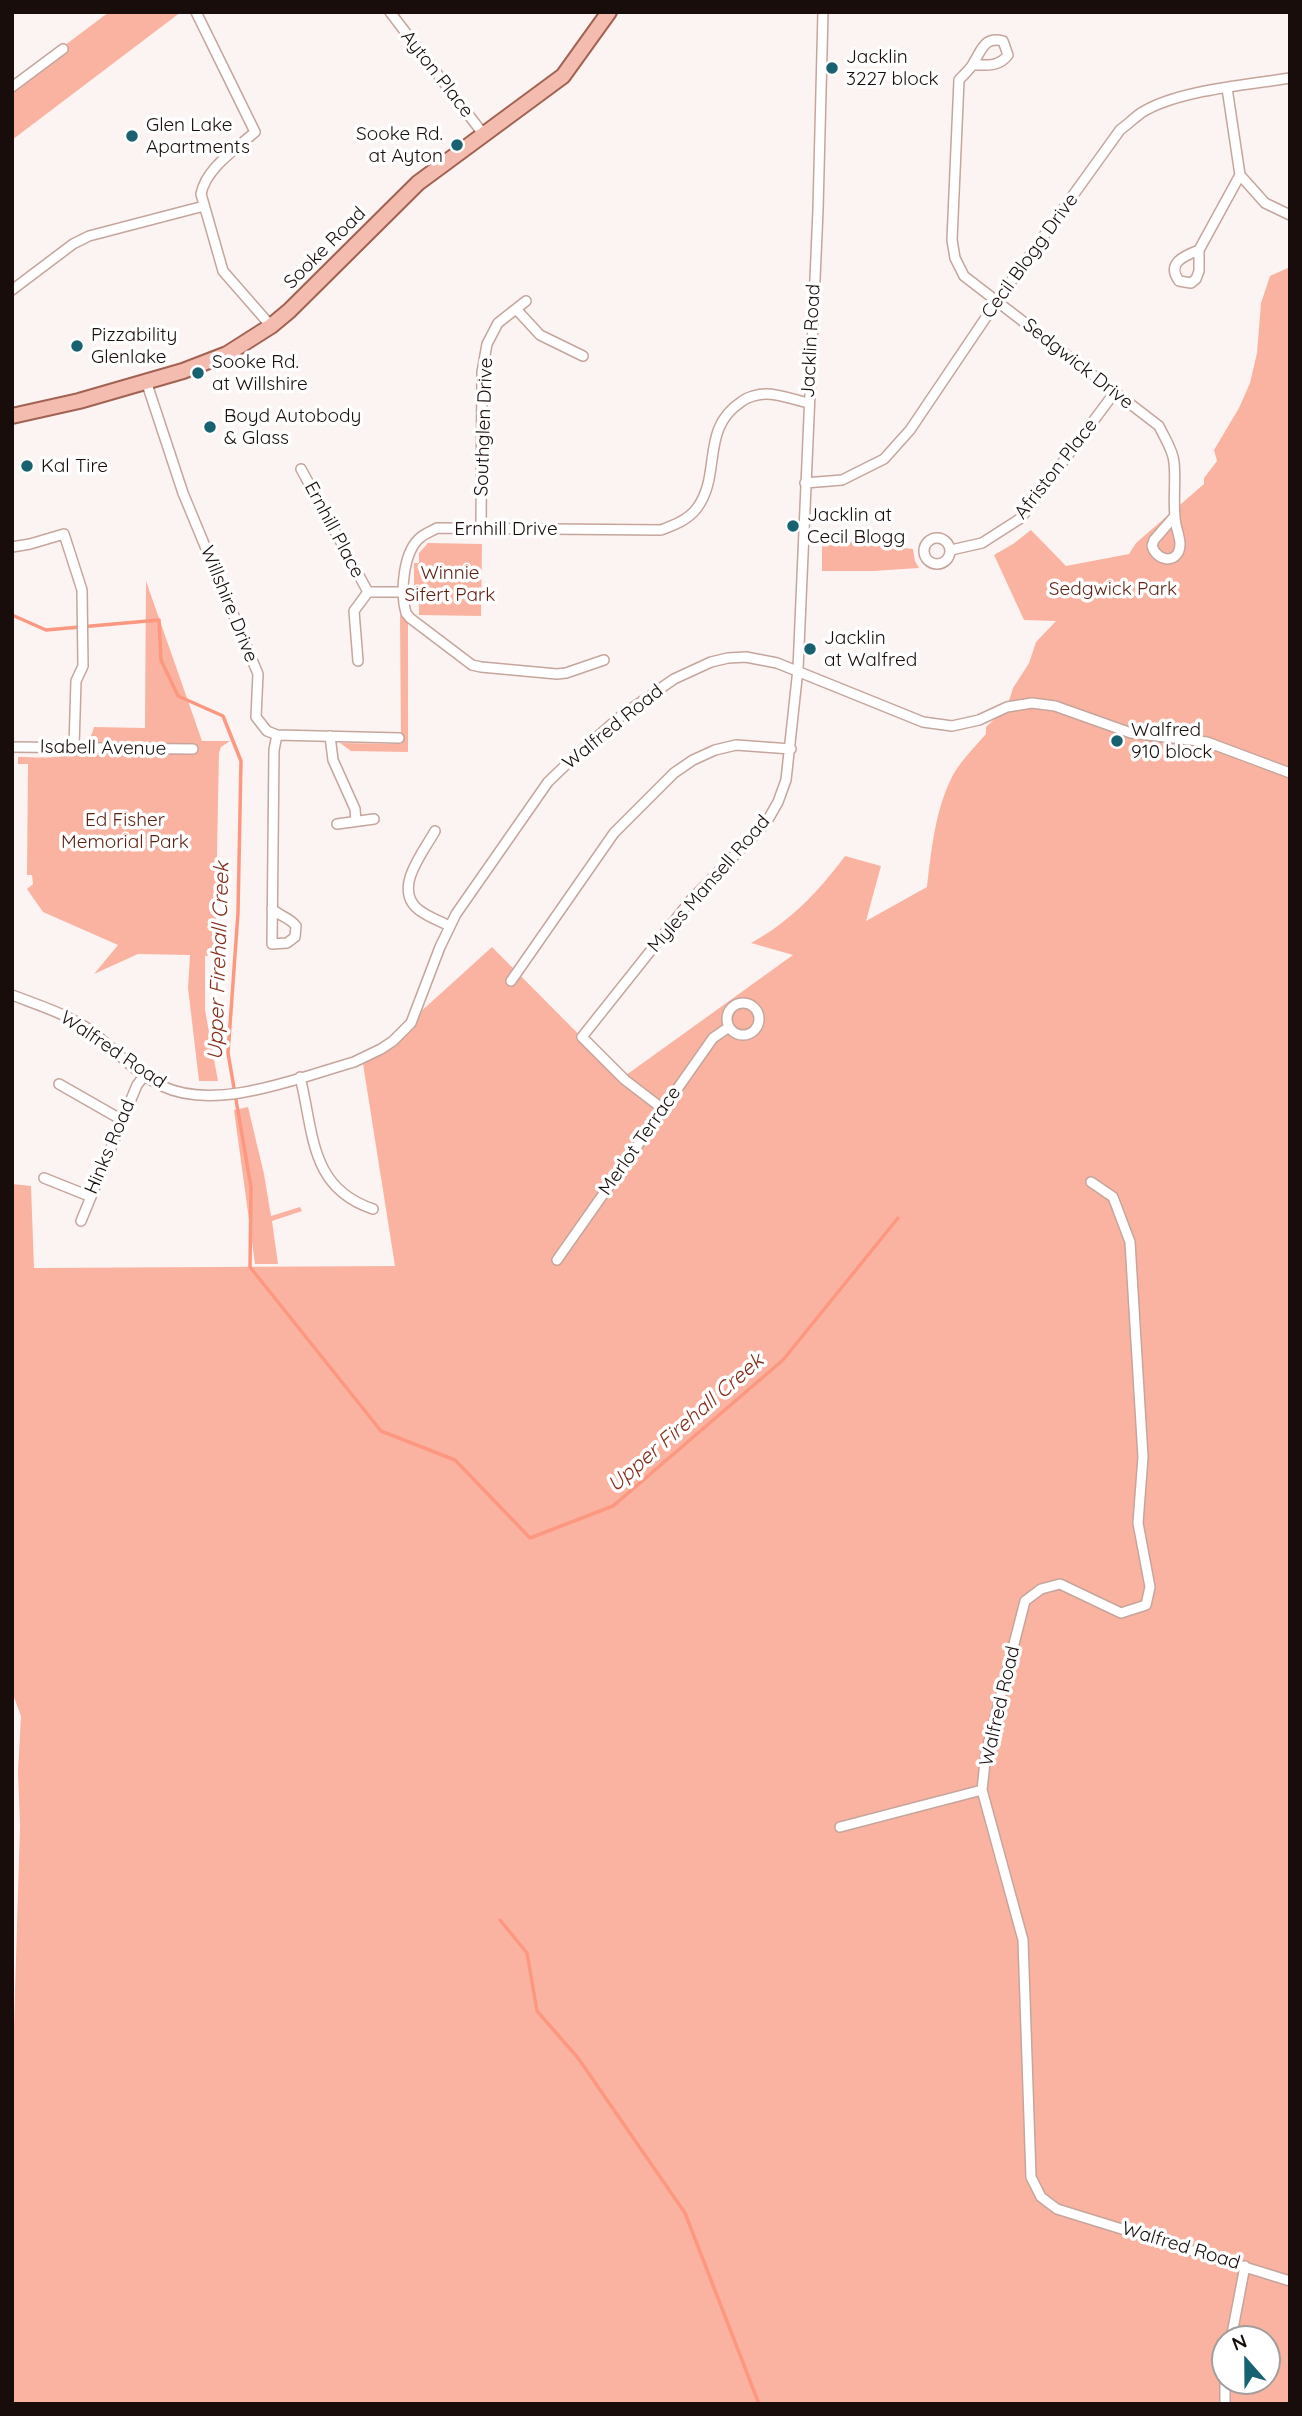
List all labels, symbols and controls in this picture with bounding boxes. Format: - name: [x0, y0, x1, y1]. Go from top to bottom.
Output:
- street label: Ayton Place: [396, 26, 478, 122]
- place label: Jacklin 3227 block: [846, 46, 939, 90]
- marker: Jacklin 3227 block: [824, 60, 840, 76]
- place label: Glen Lake Apartments: [146, 114, 250, 158]
- place label: Sooke Rd. at Ayton: [356, 123, 443, 167]
- marker: Glen Lake Apartments: [124, 128, 140, 144]
- marker: Sooke Rd. at Ayton: [449, 137, 465, 153]
- street label: Cecil Blogg Drive: [977, 189, 1083, 323]
- street label: Sooke Road: [279, 202, 371, 294]
- street label: Jacklin Road: [797, 283, 825, 399]
- street label: Sedgwick Drive: [1018, 314, 1138, 414]
- place label: Pizzability Glenlake: [91, 324, 177, 368]
- marker: Pizzability Glenlake: [69, 338, 85, 354]
- place label: Sooke Rd. at Willshire: [212, 351, 308, 395]
- street label: Southglen Drive: [470, 357, 498, 497]
- marker: Sooke Rd. at Willshire: [190, 365, 206, 381]
- place label: Boyd Autobody & Glass: [224, 405, 361, 449]
- street label: Afriston Place: [1010, 414, 1102, 524]
- marker: Boyd Autobody & Glass: [202, 419, 218, 435]
- place label: Kal Tire: [41, 455, 108, 477]
- marker: Kal Tire: [19, 458, 35, 474]
- street label: Ernhill Place: [299, 478, 369, 582]
- place label: Jacklin at Cecil Blogg: [807, 504, 905, 548]
- street label: Ernhill Drive: [454, 518, 558, 540]
- marker: Jacklin at Cecil Blogg: [785, 518, 801, 534]
- street label: Willshire Drive: [195, 542, 263, 666]
- park label: Winnie Sifert Park: [405, 562, 495, 606]
- park label: Sedgwick Park: [1049, 578, 1177, 600]
- place label: Jacklin at Walfred: [824, 627, 917, 671]
- marker: Jacklin at Walfred: [802, 641, 818, 657]
- street label: Walfred Road: [558, 680, 668, 774]
- place label: Walfred 910 block: [1131, 719, 1212, 763]
- marker: Walfred 910 block: [1109, 733, 1125, 749]
- street label: Isabell Avenue: [40, 735, 166, 761]
- park label: Ed Fisher Memorial Park: [61, 809, 189, 853]
- street label: Myles Mansell Road: [643, 811, 775, 957]
- water label: Upper Firehall Creek: [203, 861, 235, 1061]
- street label: Walfred Road: [56, 1006, 170, 1094]
- street label: Merlot Terrace: [594, 1082, 686, 1200]
- street label: Hinks Road: [80, 1097, 140, 1197]
- water label: Upper Firehall Creek: [603, 1348, 769, 1498]
- street label: Walfred Road: [975, 1644, 1025, 1768]
- street label: Walfred Road: [1119, 2217, 1243, 2275]
- north arrow: [1211, 2325, 1281, 2395]
- text: N: [1228, 2329, 1250, 2356]

